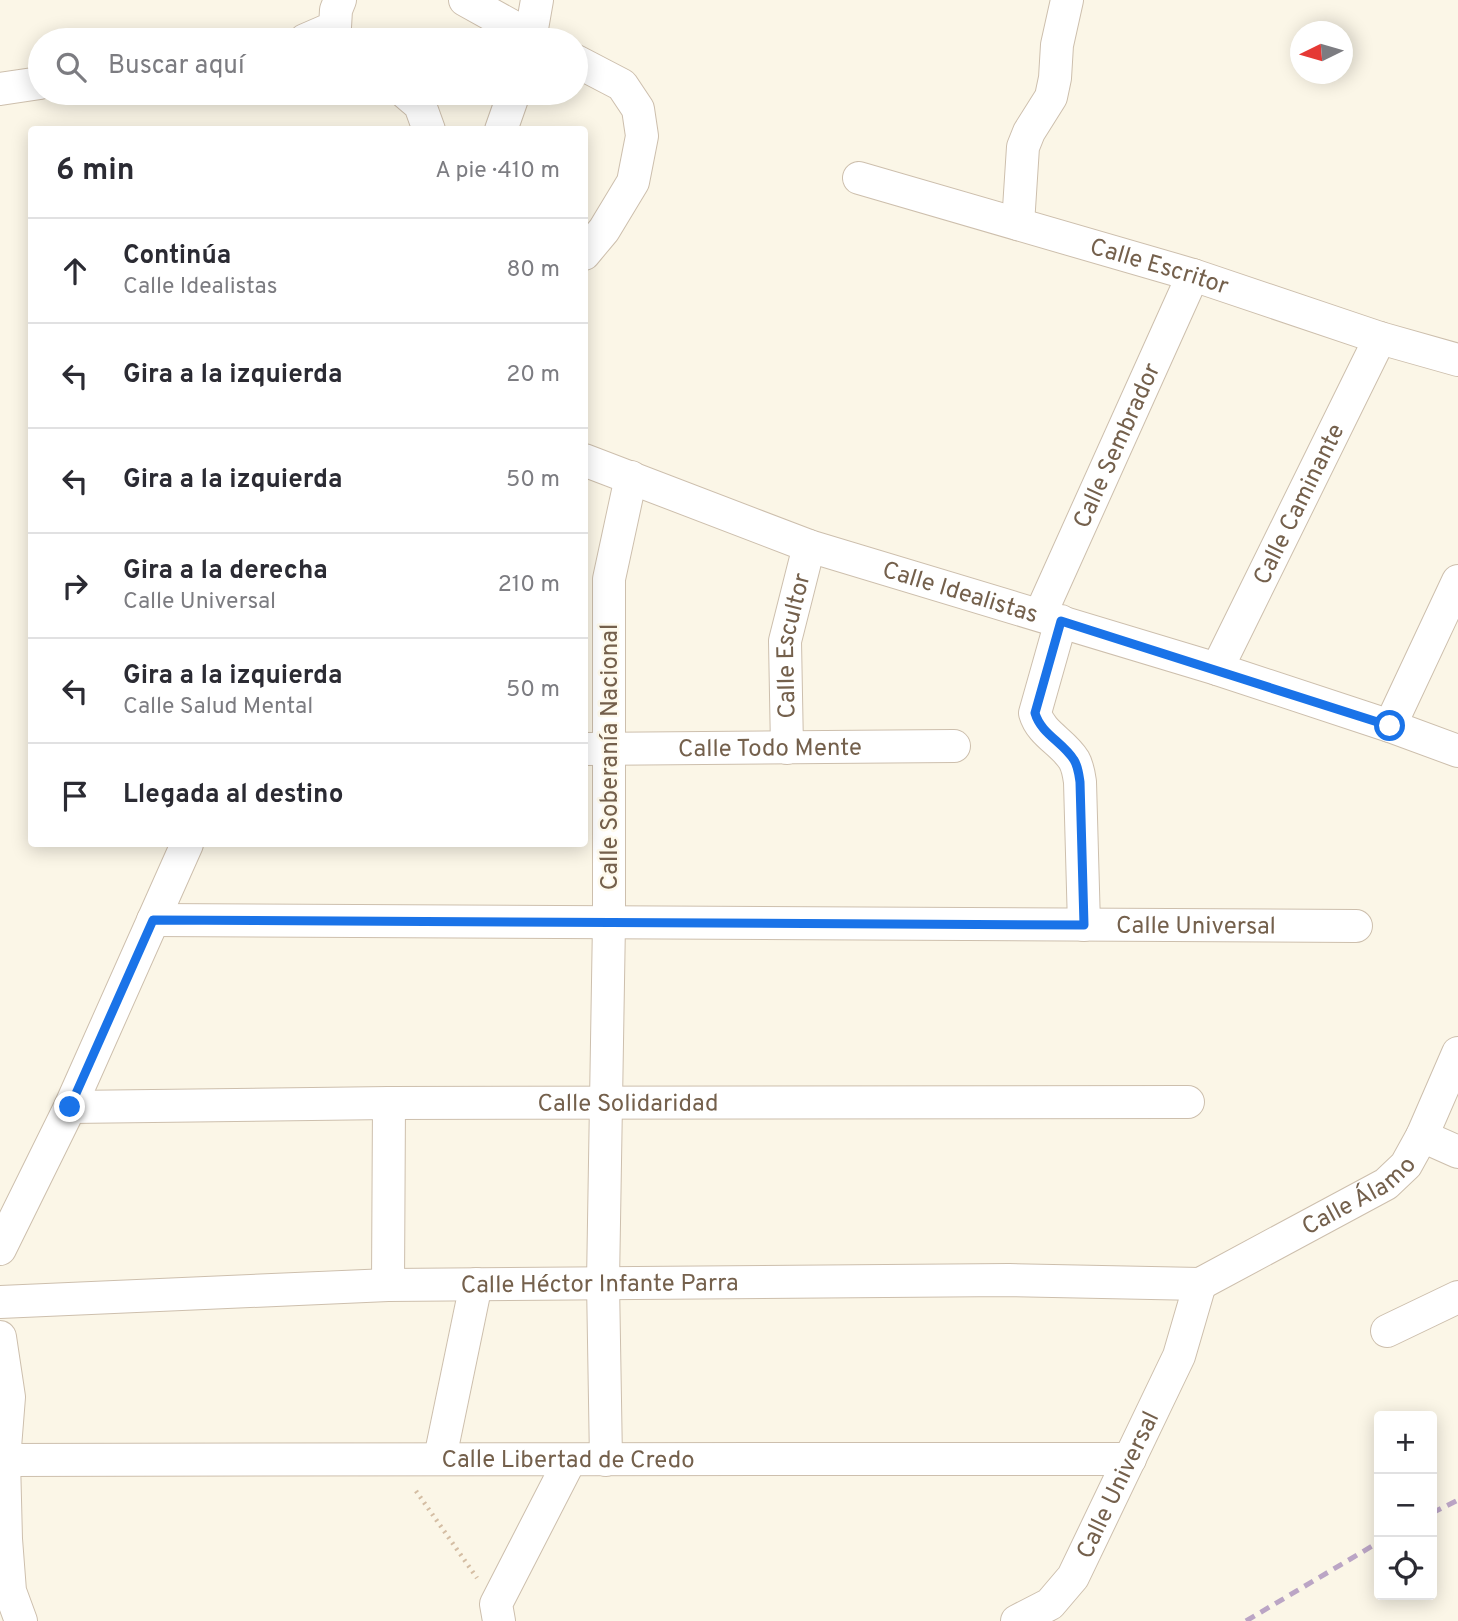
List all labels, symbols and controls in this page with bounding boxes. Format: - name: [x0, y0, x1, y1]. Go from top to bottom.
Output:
- north arrow: [1290, 21, 1353, 84]
- search box: [28, 28, 588, 105]
- icon: search: [52, 48, 90, 86]
- text: Buscar aquí: [108, 50, 245, 83]
- text: 6 min: [56, 153, 134, 190]
- text: A pie · 410 m: [435, 157, 560, 186]
- street label: Calle Escritor: [1086, 233, 1232, 303]
- text: Continúa: [123, 240, 231, 273]
- icon: ahead: [56, 252, 94, 290]
- text: 80 m: [507, 256, 560, 285]
- text: Calle Idealistas: [123, 273, 277, 302]
- icon: left: [56, 357, 94, 395]
- text: Gira a la izquierda: [123, 359, 342, 392]
- street label: Calle Sembrador: [1068, 359, 1168, 534]
- text: 20 m: [506, 361, 560, 390]
- street label: Calle Caminante: [1248, 419, 1352, 590]
- icon: left: [56, 462, 94, 500]
- text: Gira a la izquierda: [123, 464, 342, 497]
- text: 50 m: [506, 466, 560, 495]
- text: Gira a la derecha: [123, 555, 328, 588]
- street label: Calle Idealistas: [878, 556, 1041, 631]
- icon: right: [56, 567, 94, 605]
- street label: Calle Escultor: [771, 570, 819, 719]
- text: 210 m: [498, 571, 560, 600]
- text: Calle Universal: [123, 588, 276, 617]
- street label: Calle Soberanía Nacional: [596, 624, 626, 890]
- text: Gira a la izquierda: [123, 660, 342, 693]
- icon: left: [56, 672, 94, 710]
- text: 50 m: [506, 676, 560, 705]
- text: Calle Salud Mental: [123, 693, 313, 722]
- route start: [1374, 710, 1405, 741]
- street label: Calle Todo Mente: [678, 734, 862, 765]
- icon: arrive: [56, 777, 94, 815]
- text: Llegada al destino: [123, 779, 343, 812]
- street label: Calle Universal: [1116, 912, 1276, 943]
- street label: Calle Solidaridad: [538, 1090, 718, 1120]
- route end: [54, 1091, 85, 1122]
- street label: Calle Álamo: [1297, 1153, 1424, 1243]
- street label: Calle Héctor Infante Parra: [461, 1269, 739, 1301]
- street label: Calle Universal: [1071, 1407, 1167, 1564]
- map controls: [1374, 1411, 1437, 1600]
- button: +: [1374, 1411, 1437, 1474]
- street label: Calle Libertad de Credo: [441, 1446, 695, 1476]
- button: −: [1374, 1474, 1437, 1537]
- button: locate: [1374, 1537, 1437, 1600]

